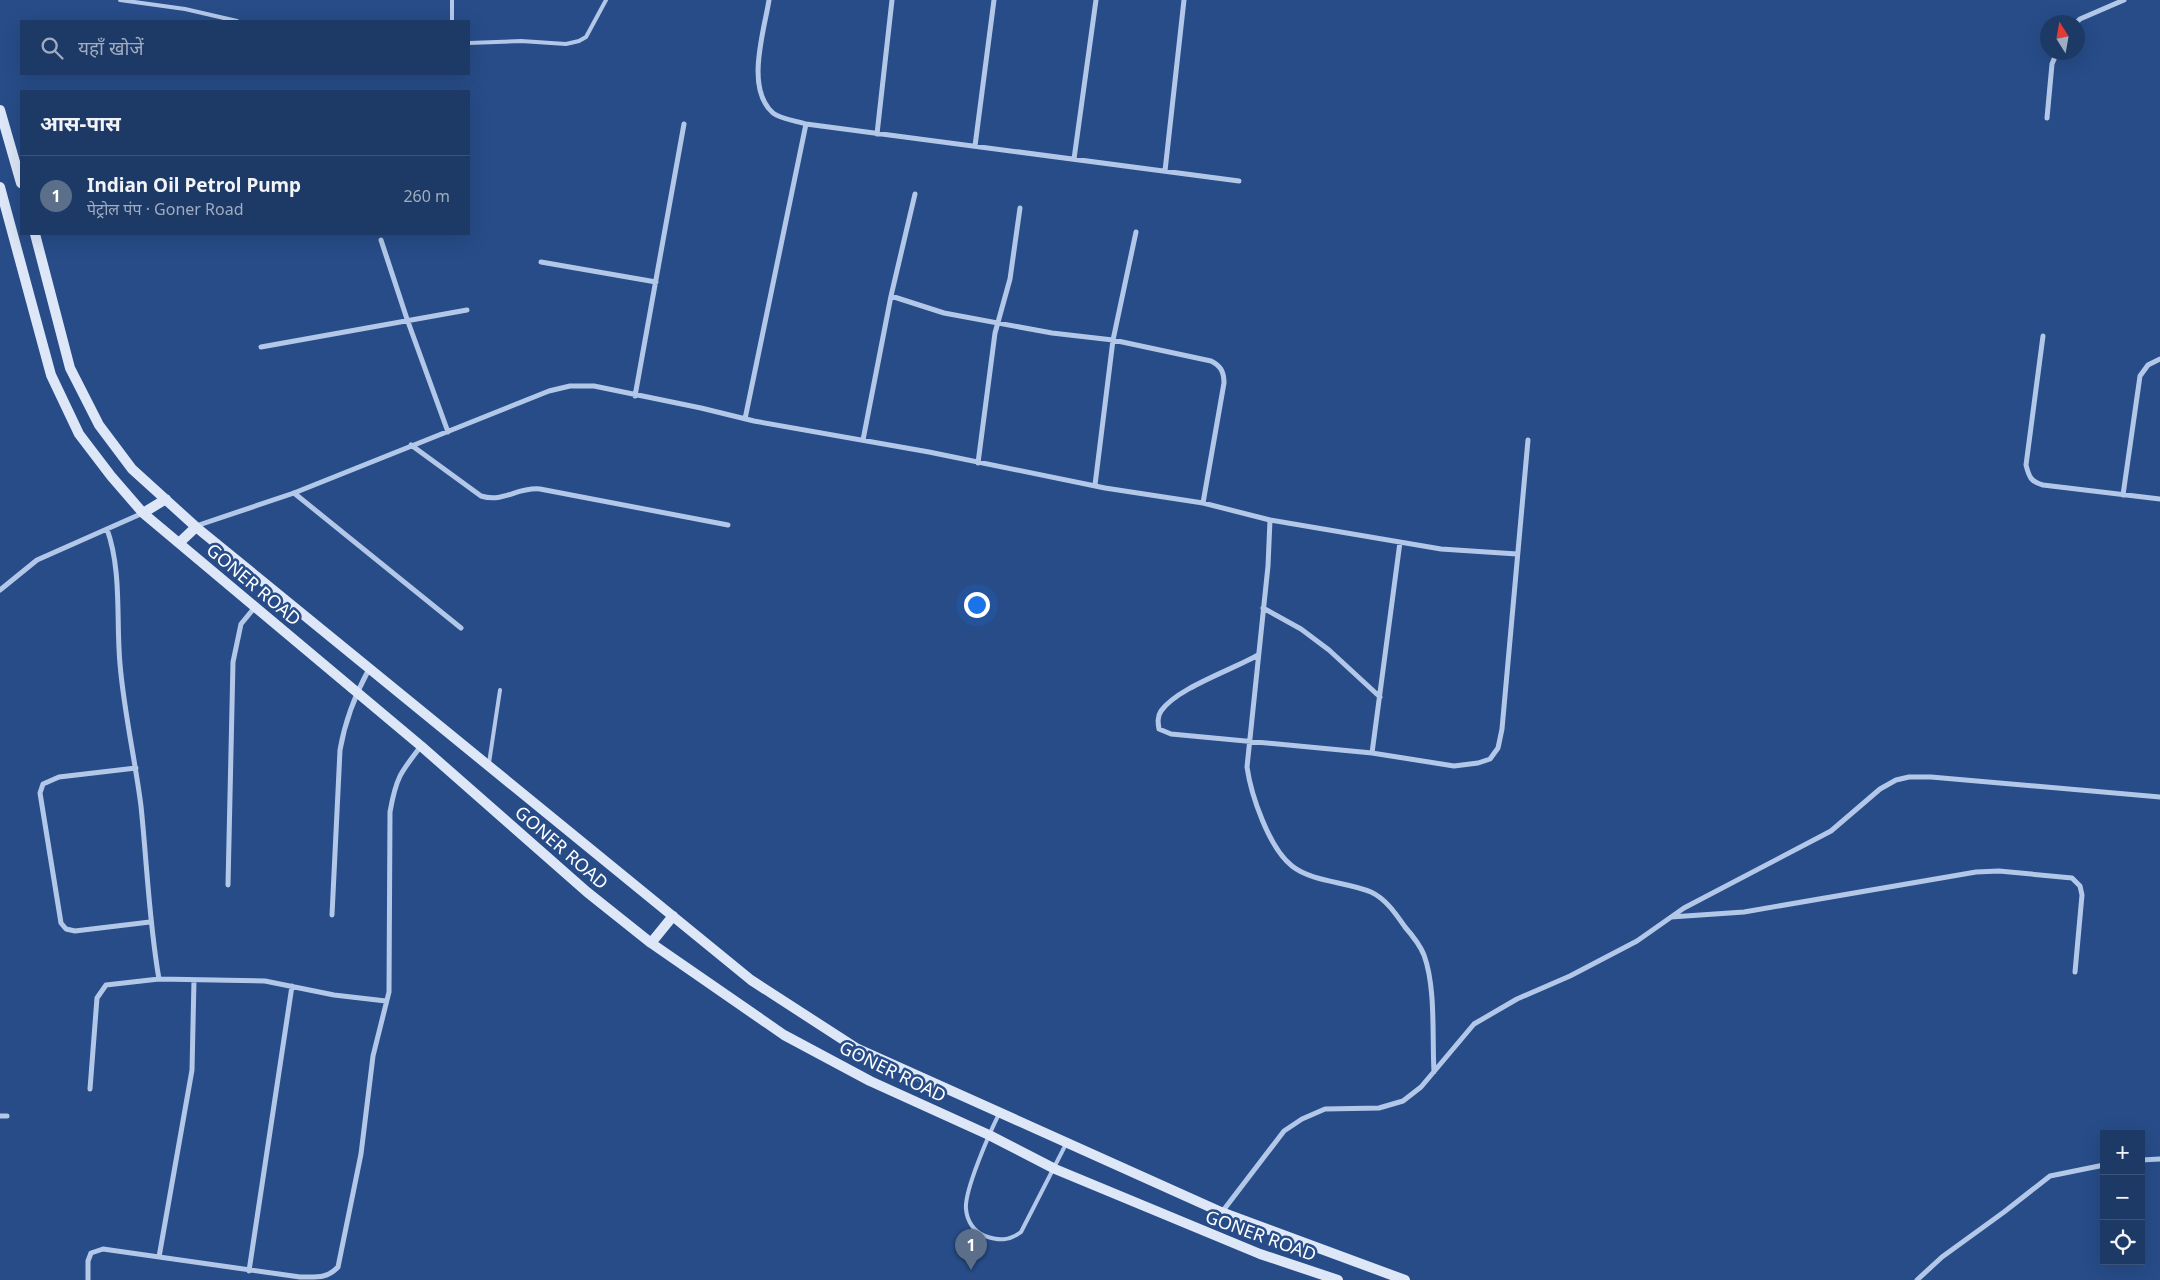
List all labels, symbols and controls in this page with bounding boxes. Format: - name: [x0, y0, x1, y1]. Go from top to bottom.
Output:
- north arrow: [2040, 15, 2085, 60]
- search box: [20, 20, 470, 75]
- icon: search: [38, 34, 66, 62]
- text: यहाँ खोजें: [78, 35, 144, 61]
- text: आस-पास: [40, 109, 121, 137]
- text: Indian Oil Petrol Pump: [87, 172, 301, 198]
- text: 1: [51, 185, 61, 207]
- text: 260 m: [403, 185, 450, 207]
- text: पेट्रोल पंप · Goner Road: [87, 198, 244, 220]
- street label: GONER ROAD: [202, 537, 306, 631]
- your location: [964, 592, 990, 618]
- street label: GONER ROAD: [510, 800, 614, 894]
- street label: GONER ROAD: [835, 1035, 951, 1107]
- map controls: [2100, 1130, 2145, 1265]
- button: +: [2100, 1130, 2145, 1175]
- button: −: [2100, 1175, 2145, 1220]
- street label: GONER ROAD: [1202, 1204, 1320, 1266]
- button: locate: [2100, 1220, 2145, 1265]
- pin: 1: [955, 1229, 987, 1270]

